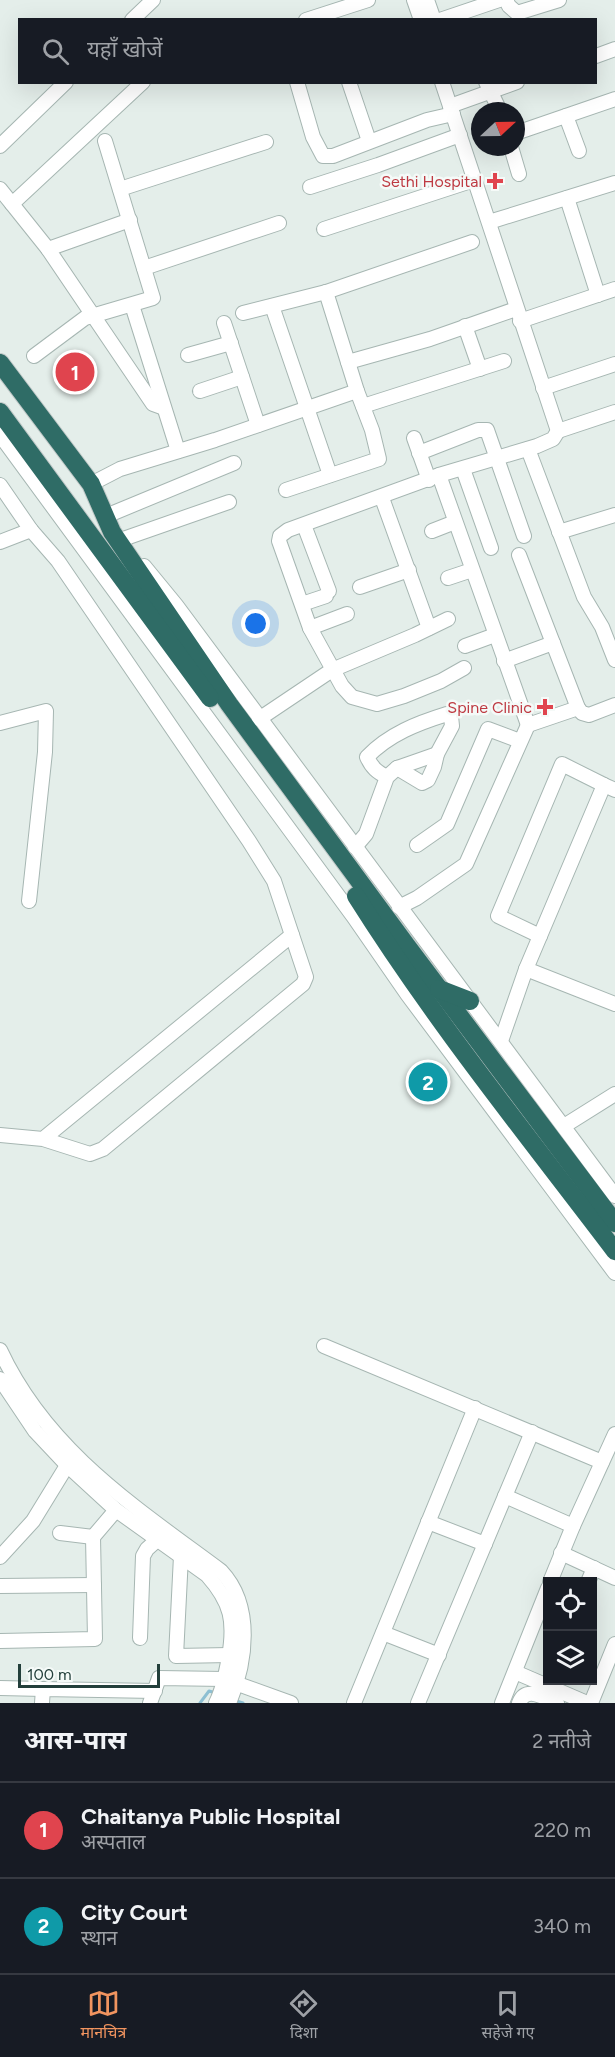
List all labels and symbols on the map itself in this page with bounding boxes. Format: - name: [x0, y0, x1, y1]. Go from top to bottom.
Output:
- north arrow: [471, 102, 525, 156]
- place label: Sethi Hospital: [381, 172, 482, 191]
- marker: Sethi Hospital: [486, 172, 504, 190]
- pin: 1: [56, 350, 94, 394]
- your location: [241, 609, 270, 638]
- place label: Spine Clinic: [447, 698, 532, 717]
- marker: Spine Clinic: [536, 698, 554, 716]
- pin: 2: [408, 1060, 448, 1104]
- scale bar: [18, 1661, 160, 1688]

